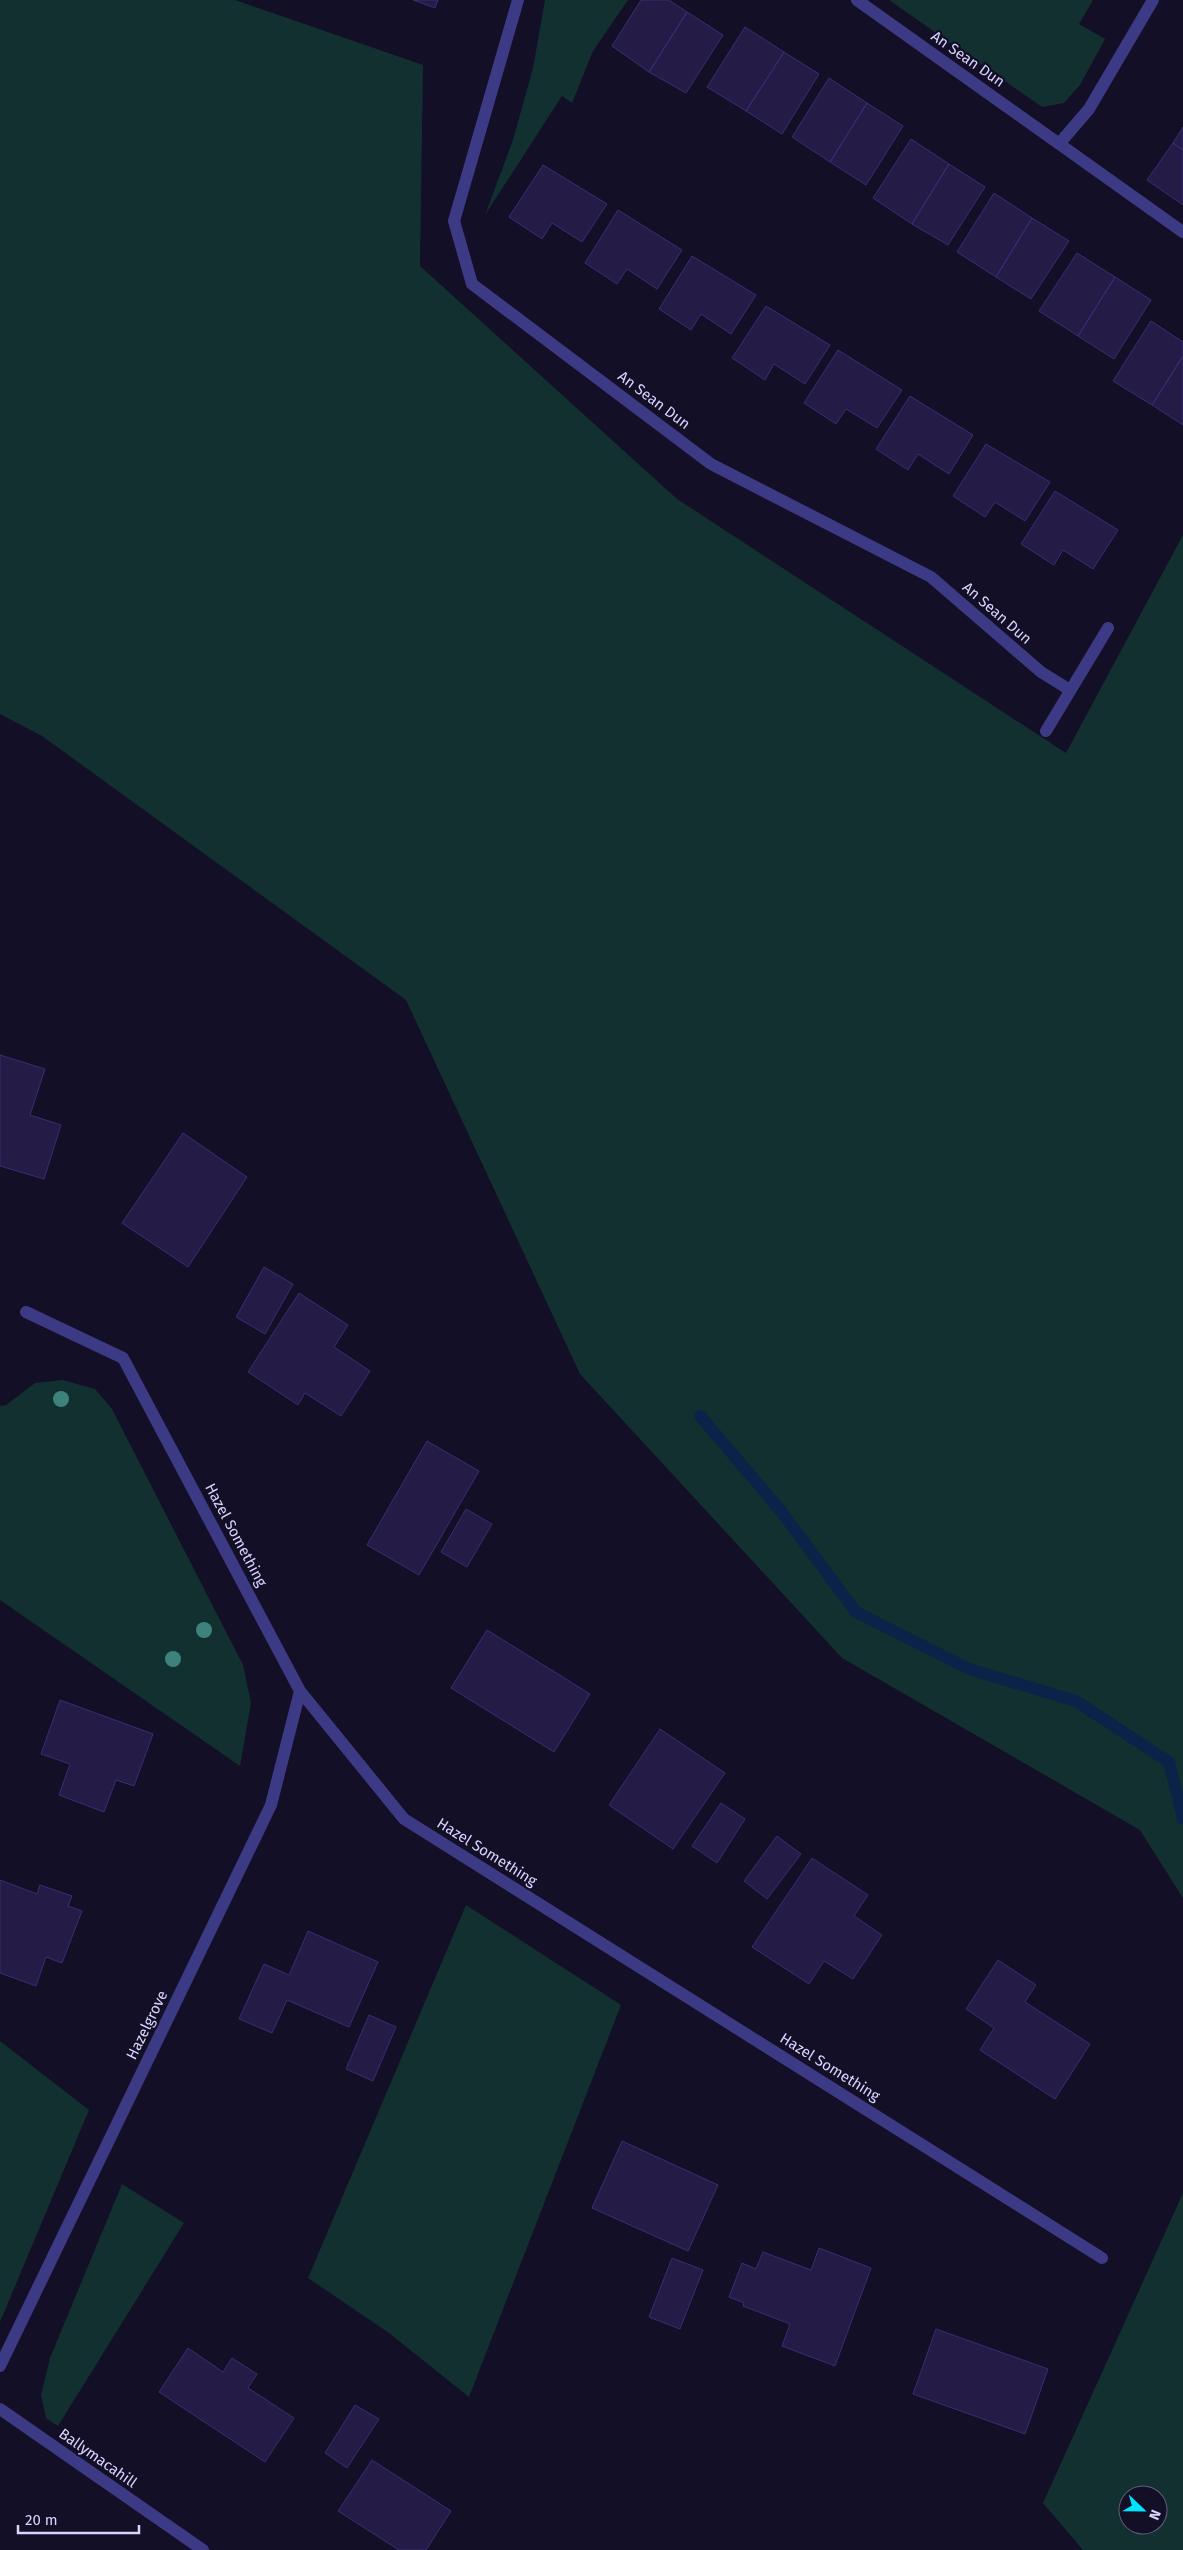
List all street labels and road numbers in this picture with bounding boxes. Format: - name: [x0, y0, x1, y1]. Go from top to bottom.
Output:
- street label: An Sean Dun: [928, 27, 1008, 91]
- street label: An Sean Dun: [614, 367, 694, 433]
- street label: An Sean Dun: [959, 578, 1035, 648]
- street label: Hazel Something: [201, 1480, 271, 1590]
- street label: Hazel Something: [434, 1814, 540, 1890]
- street label: Hazelgrove: [123, 1987, 171, 2063]
- street label: Hazel Something: [777, 2029, 883, 2105]
- street label: Ballymacahill: [56, 2424, 141, 2492]

